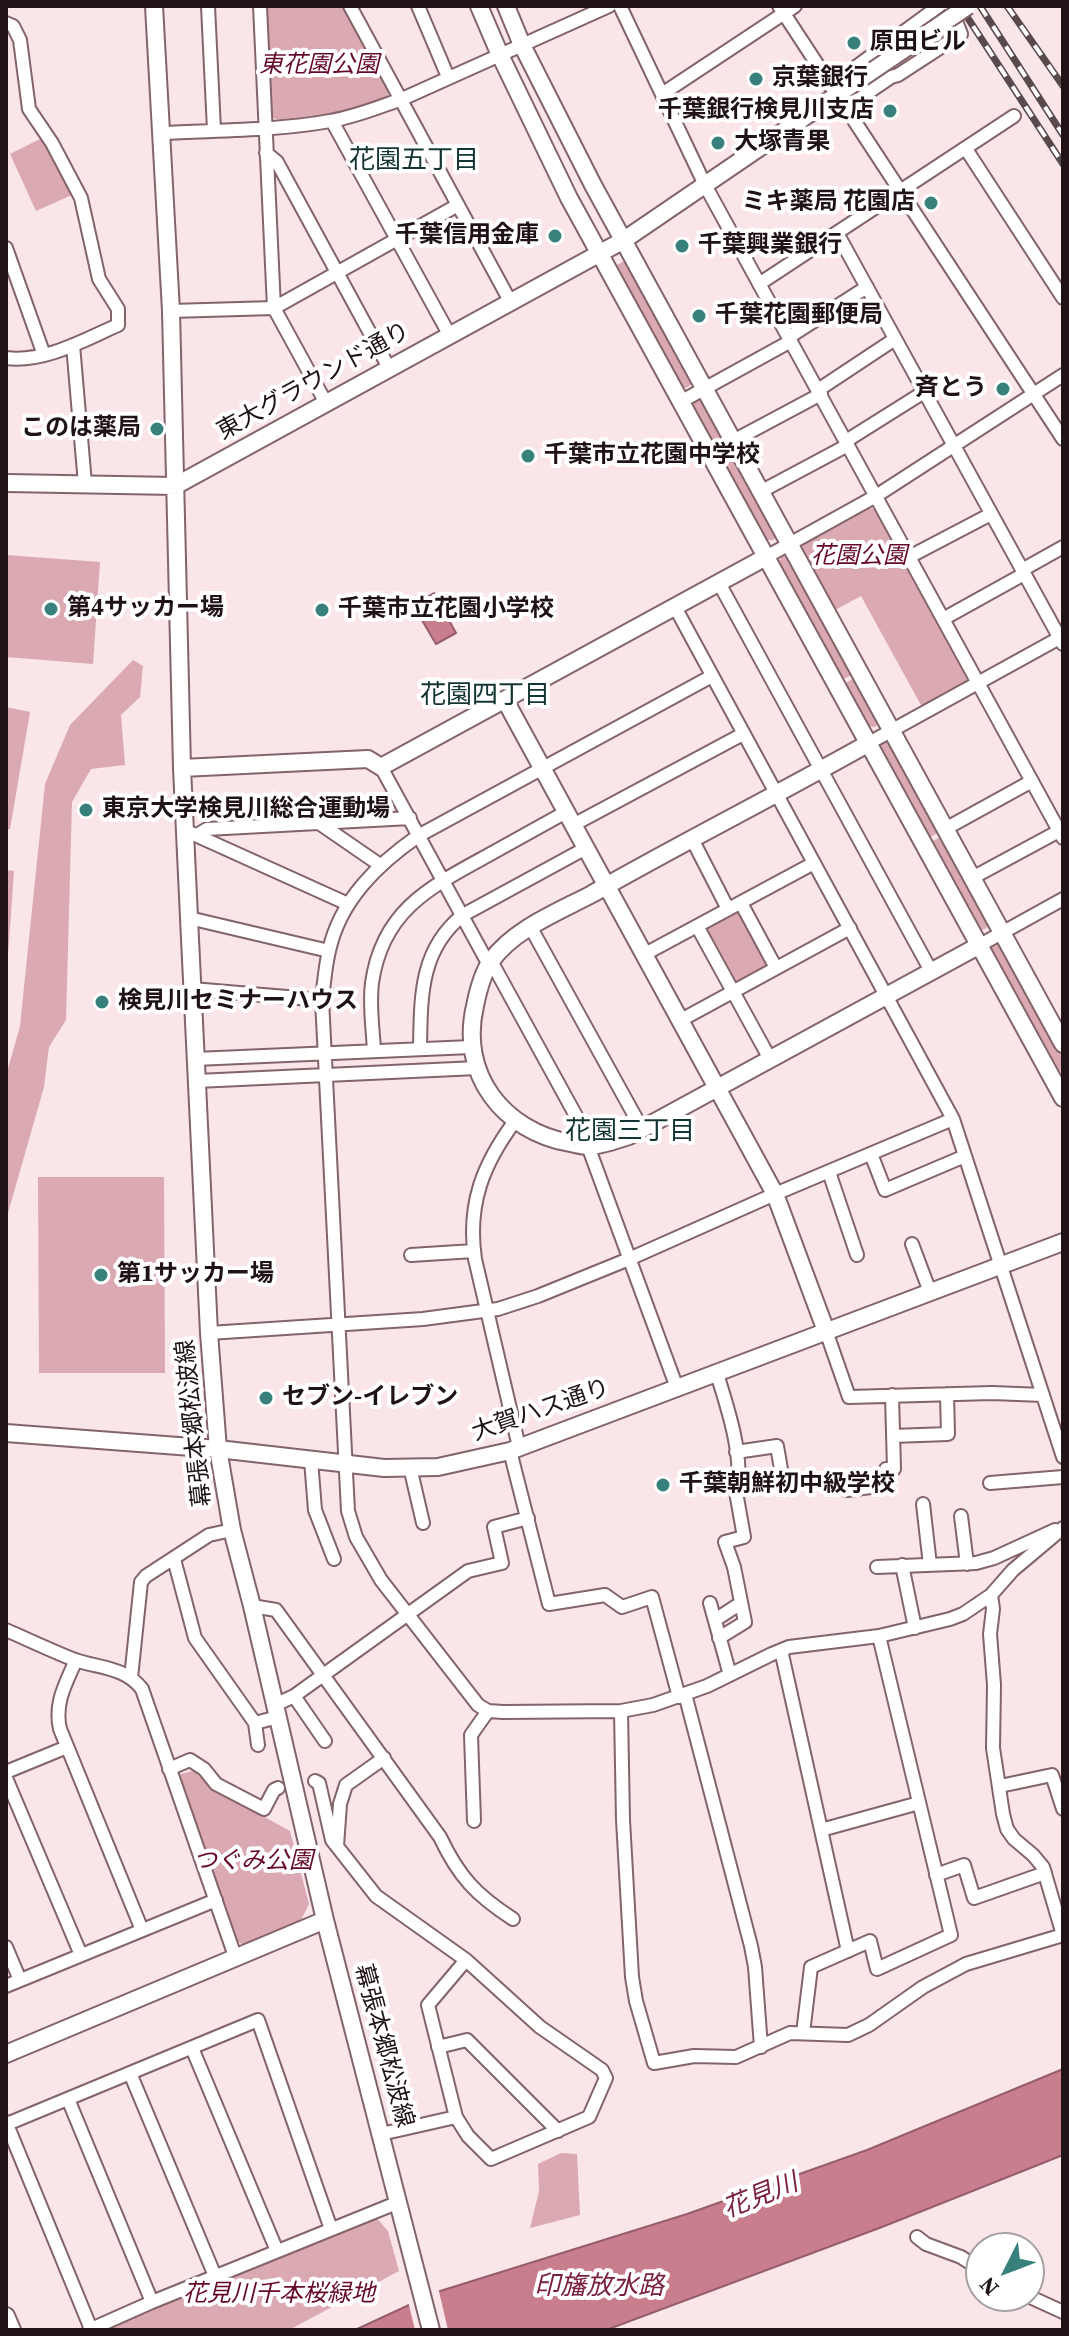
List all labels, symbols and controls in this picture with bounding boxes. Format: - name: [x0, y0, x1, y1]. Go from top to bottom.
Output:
- place label: 原田ビル: [870, 29, 966, 57]
- marker: 原田ビル: [845, 34, 863, 52]
- park label: 東花園公園: [259, 52, 379, 80]
- place label: 京葉銀行: [772, 65, 868, 93]
- marker: 京葉銀行: [747, 70, 765, 88]
- place label: 千葉銀行検見川支店: [658, 97, 874, 125]
- marker: 千葉銀行検見川支店: [881, 102, 899, 120]
- place label: 大塚青果: [734, 129, 830, 157]
- marker: 大塚青果: [709, 134, 727, 152]
- district label: 花園五丁目: [349, 145, 479, 177]
- place label: ミキ薬局 花園店: [742, 189, 915, 217]
- marker: ミキ薬局 花園店: [922, 194, 940, 212]
- place label: 千葉信用金庫: [395, 222, 539, 250]
- marker: 千葉信用金庫: [546, 227, 564, 245]
- place label: 千葉興業銀行: [698, 232, 842, 260]
- marker: 千葉興業銀行: [673, 237, 691, 255]
- place label: 千葉花園郵便局: [715, 302, 883, 330]
- marker: 千葉花園郵便局: [690, 307, 708, 325]
- street label: 東大グラウンド通り: [213, 317, 415, 447]
- place label: 斉とう: [915, 375, 987, 403]
- marker: 斉とう: [994, 380, 1012, 398]
- place label: このは薬局: [21, 415, 141, 443]
- marker: このは薬局: [148, 420, 166, 438]
- place label: 千葉市立花園中学校: [544, 442, 760, 470]
- marker: 千葉市立花園中学校: [519, 447, 537, 465]
- park label: 花園公園: [811, 543, 907, 571]
- place label: 第4サッカー場: [67, 595, 224, 623]
- place label: 千葉市立花園小学校: [338, 596, 554, 624]
- marker: 第4サッカー場: [42, 600, 60, 618]
- marker: 千葉市立花園小学校: [313, 601, 331, 619]
- district label: 花園四丁目: [420, 680, 550, 712]
- place label: 東京大学検見川総合運動場: [102, 796, 390, 824]
- marker: 東京大学検見川総合運動場: [77, 801, 95, 819]
- place label: 検見川セミナーハウス: [118, 988, 358, 1016]
- marker: 検見川セミナーハウス: [93, 993, 111, 1011]
- district label: 花園三丁目: [565, 1116, 695, 1148]
- place label: 第1サッカー場: [117, 1261, 274, 1289]
- marker: 第1サッカー場: [92, 1266, 110, 1284]
- street label: 幕張本郷松波線: [172, 1338, 218, 1508]
- street label: 大賀ハス通り: [468, 1374, 614, 1448]
- place label: セブン-イレブン: [282, 1384, 458, 1412]
- marker: セブン-イレブン: [257, 1389, 275, 1407]
- place label: 千葉朝鮮初中級学校: [679, 1471, 895, 1499]
- marker: 千葉朝鮮初中級学校: [654, 1476, 672, 1494]
- park label: つぐみ公園: [193, 1848, 313, 1876]
- street label: 幕張本郷松波線: [347, 1961, 419, 2131]
- water label: 花見川: [719, 2168, 803, 2226]
- north arrow: [965, 2232, 1045, 2312]
- water label: 印旛放水路: [534, 2271, 664, 2303]
- text: N: [972, 2271, 1005, 2303]
- park label: 花見川千本桜緑地: [183, 2281, 375, 2309]

